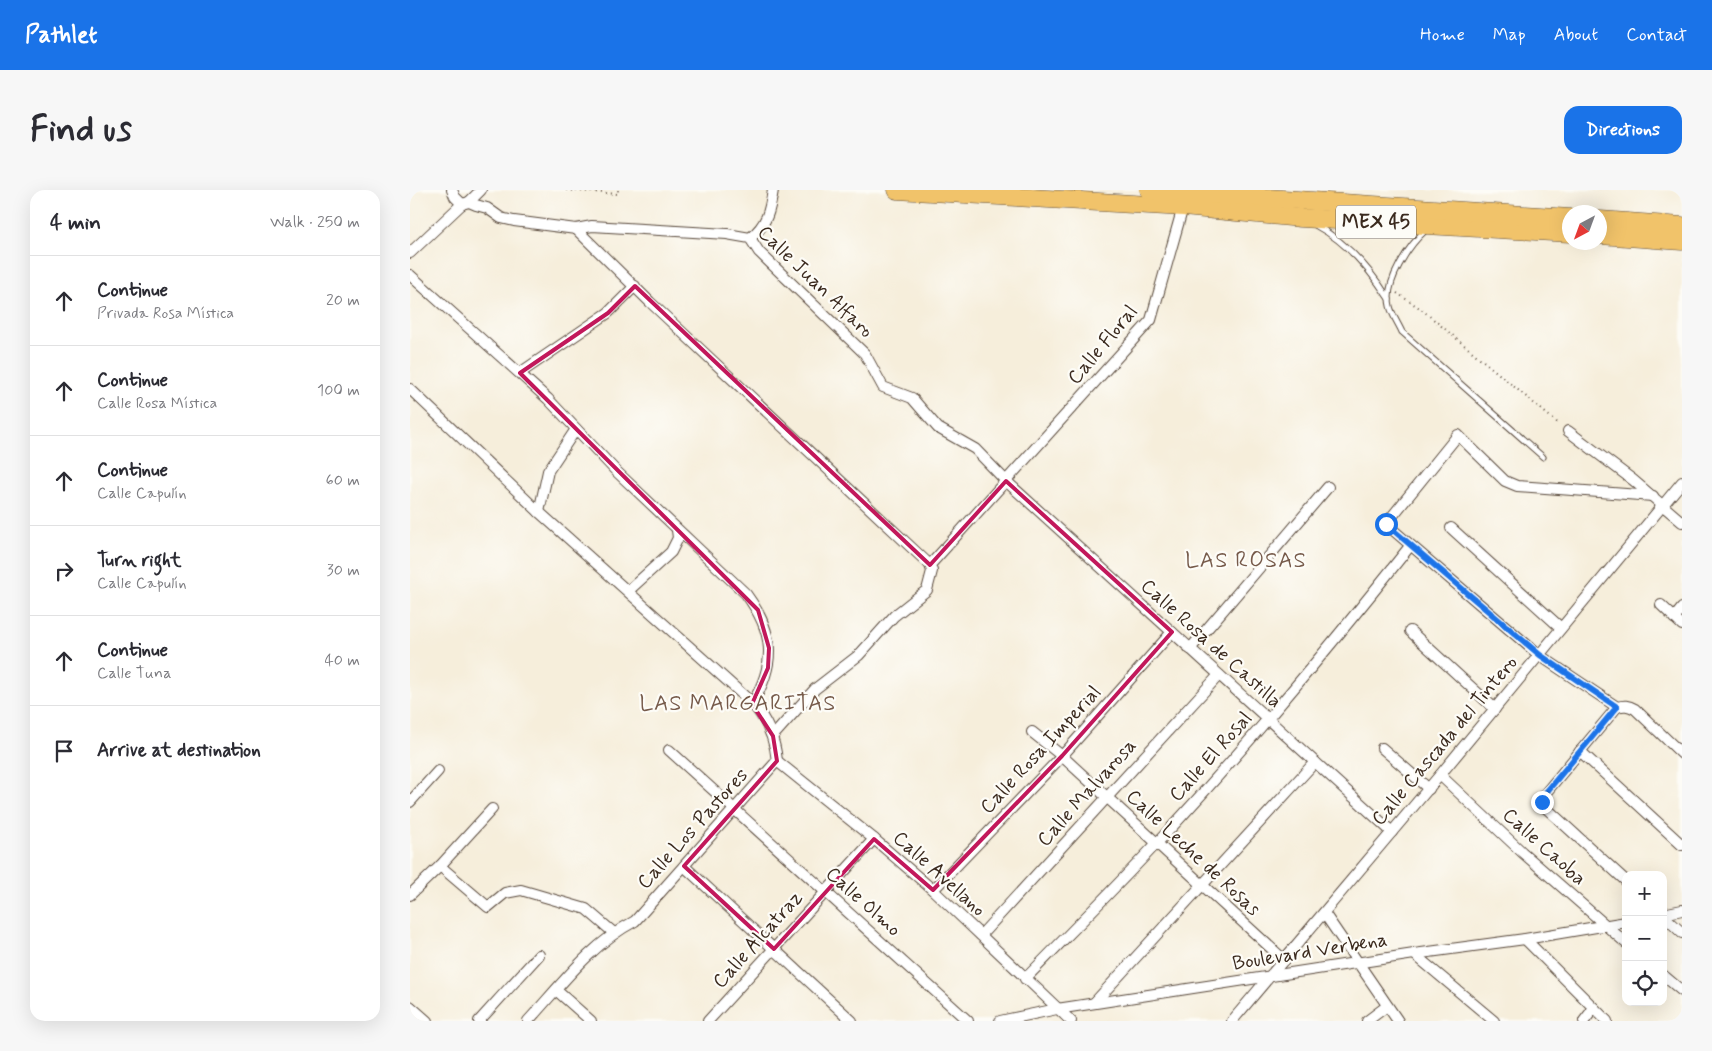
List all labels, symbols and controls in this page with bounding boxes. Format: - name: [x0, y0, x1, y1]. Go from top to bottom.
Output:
- text: Pathlet: [25, 20, 97, 51]
- text: Home: [1420, 23, 1465, 47]
- text: Map: [1493, 23, 1526, 47]
- text: About: [1554, 23, 1598, 47]
- text: Contact: [1626, 23, 1687, 47]
- button: Directions: [1564, 106, 1682, 154]
- text: Find us: [30, 107, 132, 153]
- north arrow: [1562, 205, 1607, 250]
- road number: MEX 45: [1336, 206, 1416, 238]
- text: 4 min: [50, 209, 101, 237]
- text: Walk · 250 m: [270, 212, 360, 233]
- street label: Calle Juan Alfaro: [751, 220, 879, 344]
- text: Continue: [97, 278, 168, 303]
- icon: ahead: [50, 287, 78, 315]
- text: 20 m: [326, 290, 360, 311]
- street label: Calle Floral: [1062, 299, 1144, 391]
- text: Privada Rosa Mística: [97, 303, 234, 324]
- text: Continue: [97, 368, 168, 393]
- icon: ahead: [50, 377, 78, 405]
- text: 100 m: [317, 380, 360, 401]
- text: Calle Rosa Mística: [97, 393, 217, 414]
- text: Continue: [97, 458, 168, 483]
- icon: ahead: [50, 467, 78, 495]
- text: 60 m: [326, 470, 360, 491]
- text: Calle Capulín: [97, 483, 187, 504]
- route start: [1375, 513, 1398, 536]
- district label: LAS ROSAS: [1185, 547, 1307, 575]
- text: Turn right: [97, 548, 181, 573]
- icon: right: [50, 557, 78, 585]
- text: 30 m: [327, 560, 360, 581]
- text: Calle Capulín: [97, 573, 187, 594]
- street label: Calle Rosa de Castilla: [1134, 573, 1288, 715]
- text: Continue: [97, 638, 168, 663]
- icon: ahead: [50, 647, 78, 675]
- text: 40 m: [324, 650, 360, 671]
- street label: Calle Cascada del Tintero: [1366, 650, 1524, 832]
- text: Calle Tuna: [97, 663, 171, 684]
- street label: Calle Rosa Imperial: [974, 680, 1108, 820]
- district label: LAS MARGARITAS: [639, 690, 837, 718]
- street label: Calle El Rosal: [1163, 706, 1259, 808]
- street label: Calle Malvarosa: [1031, 733, 1143, 853]
- icon: arrive: [50, 737, 78, 765]
- text: Arrive at destination: [97, 738, 261, 763]
- street label: Calle Los Pastores: [631, 763, 755, 895]
- street label: Calle Leche de Rosas: [1120, 784, 1266, 923]
- route end: [1531, 791, 1554, 814]
- street label: Calle Caoba: [1496, 802, 1592, 892]
- street label: Calle Avellano: [887, 825, 991, 923]
- street label: Calle Olmo: [819, 861, 907, 943]
- map controls: [1622, 871, 1667, 1006]
- button: +: [1622, 871, 1667, 916]
- street label: Calle Alcatraz: [707, 885, 809, 995]
- button: −: [1622, 916, 1667, 961]
- street label: Boulevard Verbena: [1231, 926, 1389, 978]
- button: locate: [1622, 961, 1667, 1006]

